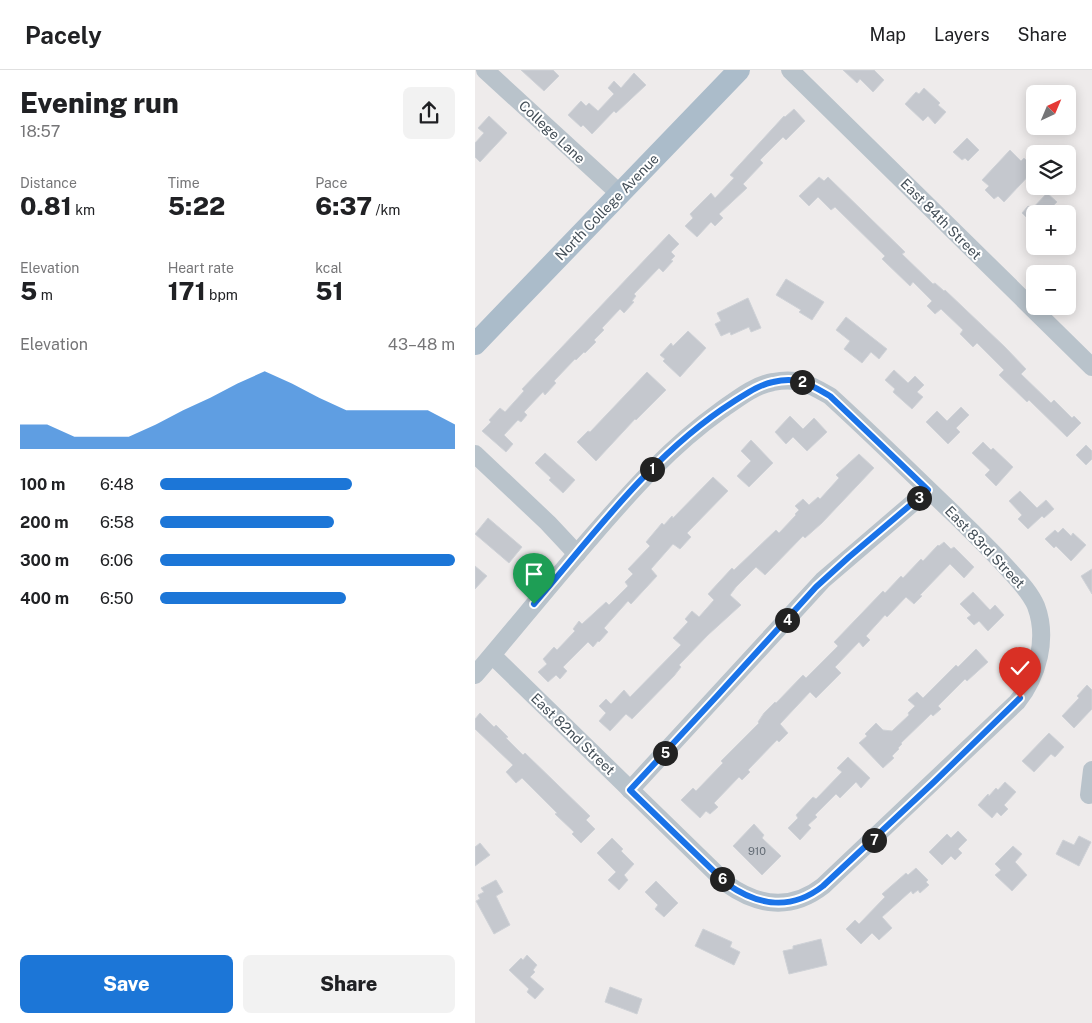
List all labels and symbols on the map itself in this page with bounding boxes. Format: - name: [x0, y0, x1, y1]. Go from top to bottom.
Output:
- north arrow: [1026, 85, 1076, 135]
- street label: College Lane: [516, 97, 588, 167]
- street label: North College Avenue: [552, 150, 662, 264]
- street label: East 84th Street: [897, 175, 985, 263]
- pin: 2: [789, 370, 815, 394]
- pin: 1: [639, 456, 665, 482]
- pin: 3: [907, 486, 931, 510]
- street label: East 83rd Street: [942, 503, 1028, 591]
- pin: [513, 553, 555, 604]
- pin: 4: [775, 608, 799, 632]
- pin: [999, 647, 1041, 698]
- street label: East 82nd Street: [528, 690, 618, 778]
- pin: 5: [653, 740, 677, 766]
- pin: 7: [861, 828, 887, 852]
- house number: 910: [748, 845, 766, 857]
- pin: 6: [709, 866, 735, 892]

